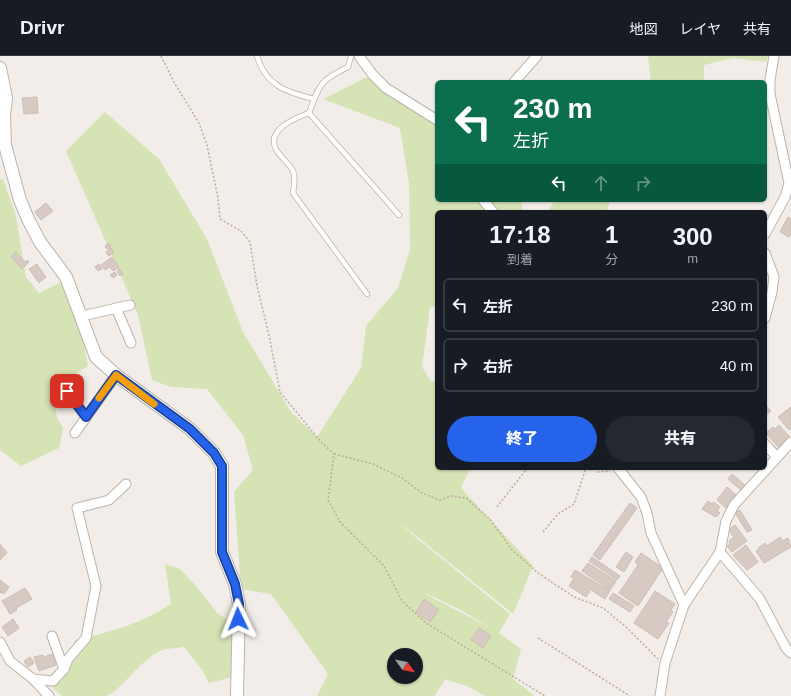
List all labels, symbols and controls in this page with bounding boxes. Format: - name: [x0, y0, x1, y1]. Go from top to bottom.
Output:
- text: Drivr: [20, 17, 64, 38]
- text: 地図: [629, 21, 657, 37]
- text: レイヤ: [679, 21, 721, 37]
- text: 共有: [743, 21, 771, 37]
- text: 230 m: [513, 93, 592, 124]
- icon: left: [447, 96, 499, 148]
- text: 左折: [513, 131, 549, 151]
- icon: left: [548, 172, 570, 194]
- icon: ahead: [590, 172, 612, 194]
- icon: right: [632, 172, 654, 194]
- text: 17:18: [489, 221, 551, 248]
- text: 1: [605, 221, 618, 248]
- text: 300: [673, 223, 713, 250]
- text: m: [687, 251, 698, 266]
- text: 到着: [507, 252, 533, 267]
- text: 分: [605, 252, 618, 267]
- icon: left: [449, 294, 471, 316]
- text: 230 m: [711, 297, 753, 314]
- text: 左折: [483, 298, 513, 315]
- icon: right: [449, 354, 471, 376]
- text: 40 m: [720, 357, 753, 374]
- text: 右折: [483, 358, 513, 375]
- pin: [50, 374, 84, 408]
- icon: arrive: [56, 380, 78, 402]
- button: 終了: [447, 416, 597, 462]
- button: 共有: [605, 416, 755, 462]
- position arrow: [217, 598, 259, 640]
- north arrow: [387, 648, 423, 684]
- map controls: [387, 648, 423, 684]

